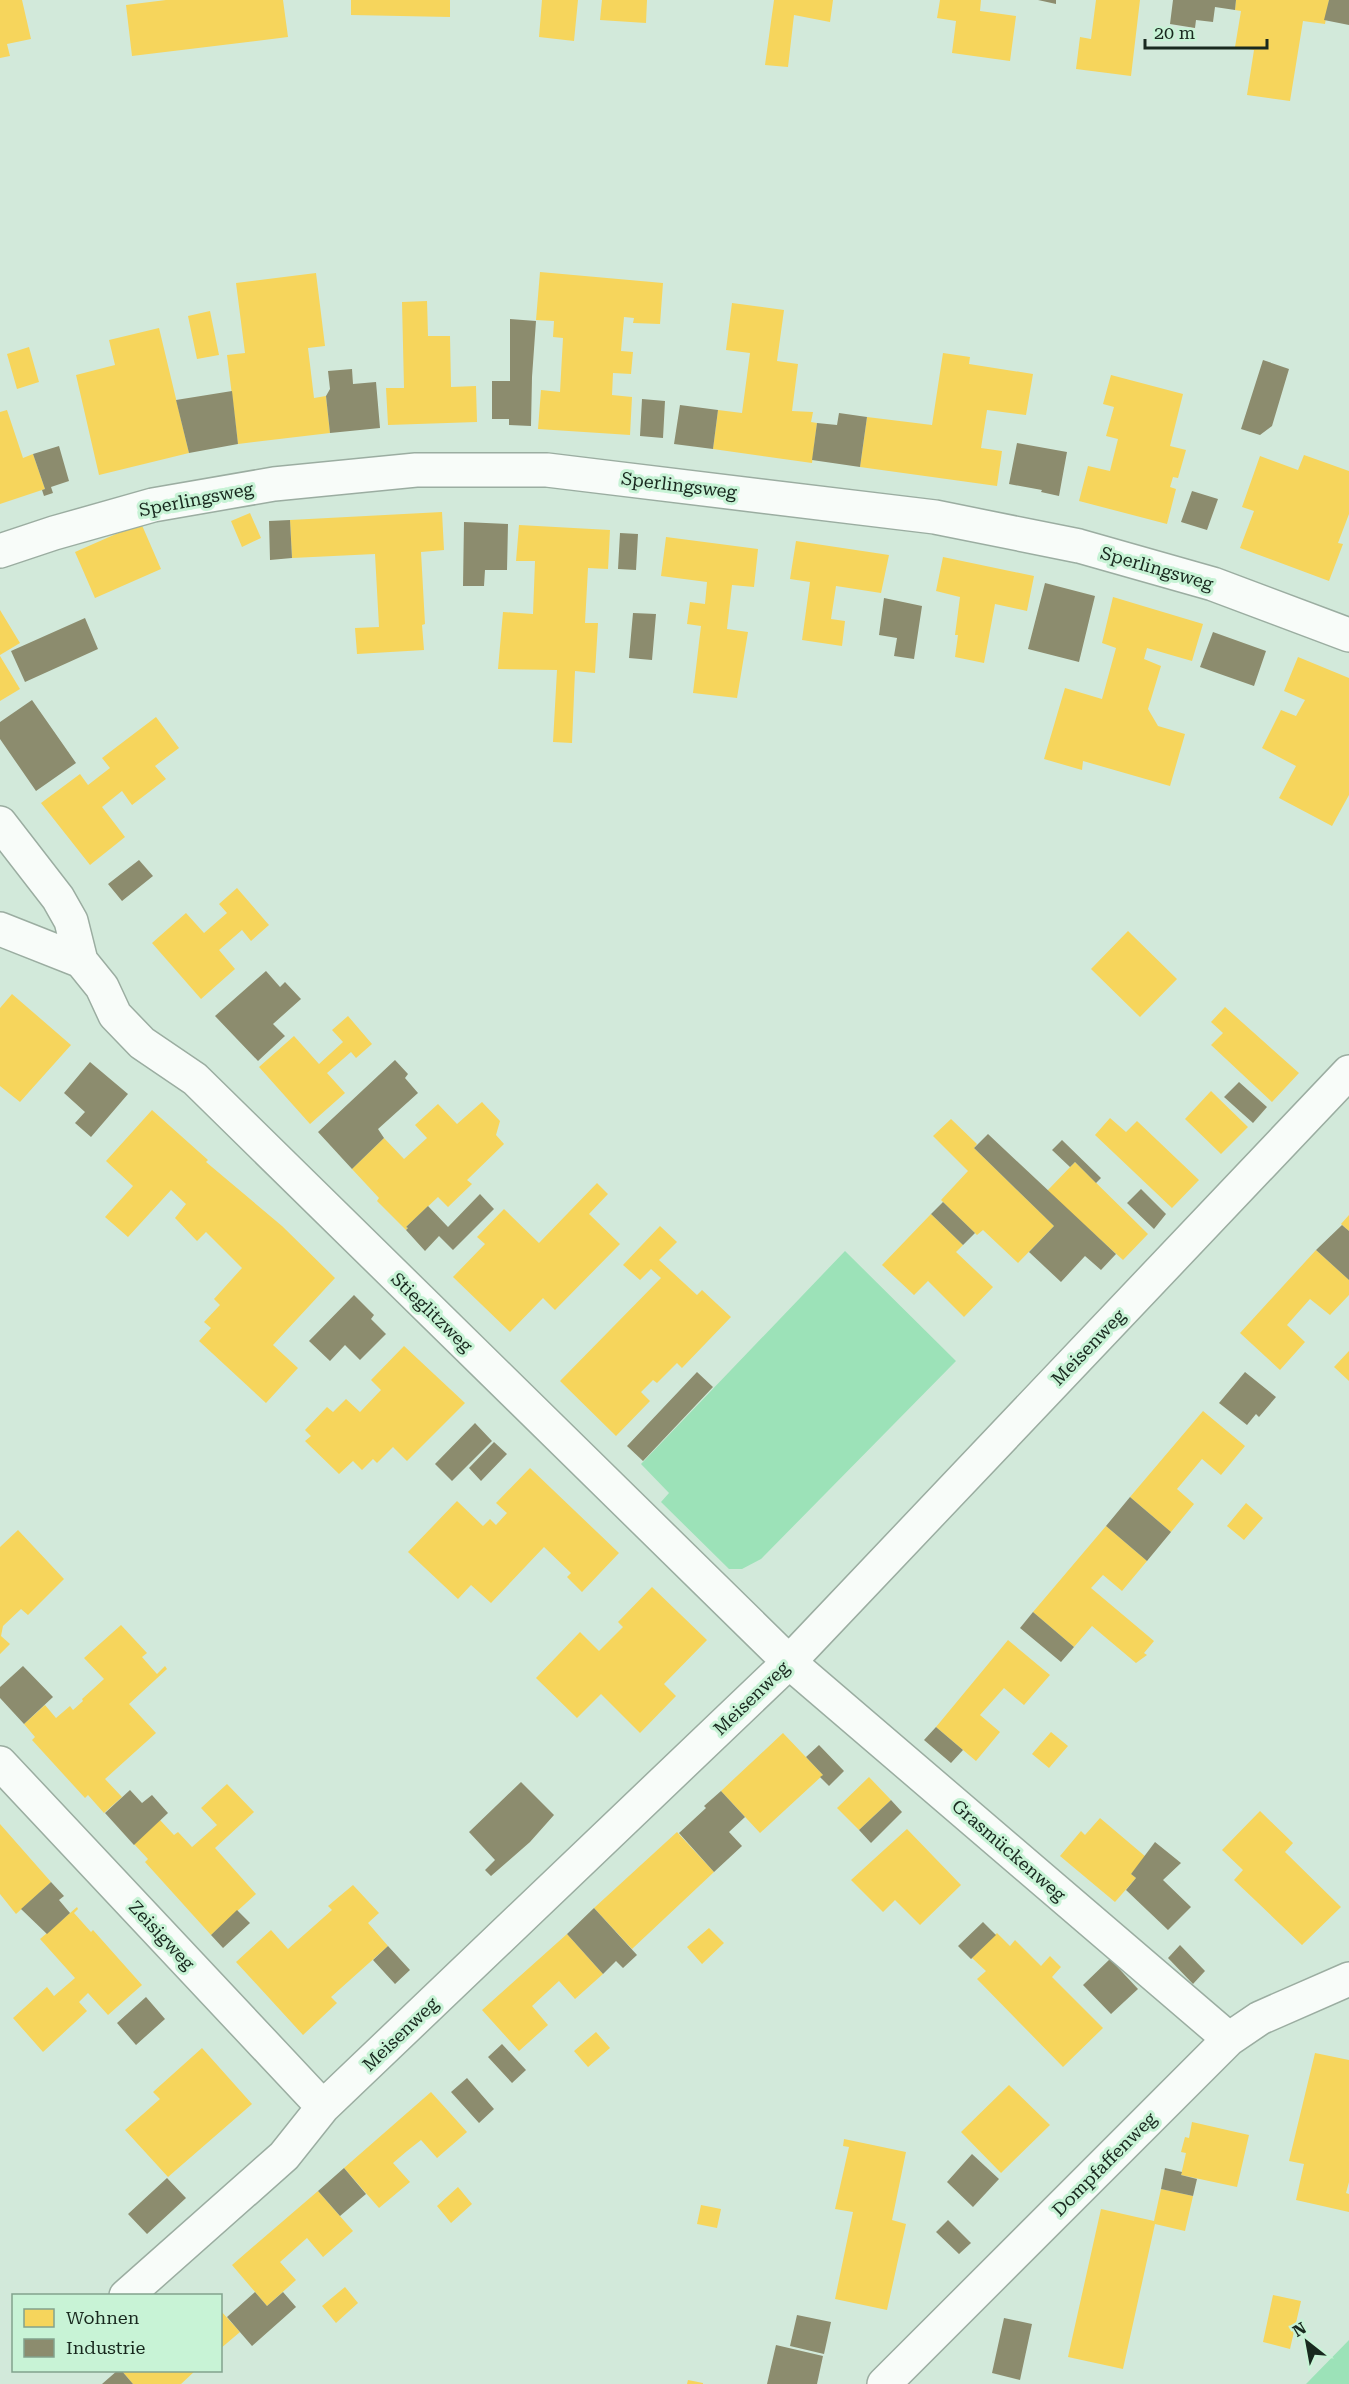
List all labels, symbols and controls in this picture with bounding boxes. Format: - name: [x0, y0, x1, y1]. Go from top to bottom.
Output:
- scale bar: [1145, 12, 1266, 50]
- text: 20 m: [1154, 22, 1195, 43]
- street label: Sperlingsweg: [620, 467, 739, 503]
- street label: Sperlingsweg: [137, 477, 256, 520]
- street label: Sperlingsweg: [1098, 542, 1217, 594]
- street label: Stieglitzweg: [387, 1268, 478, 1357]
- street label: Meisenweg: [1047, 1304, 1130, 1389]
- street label: Meisenweg: [709, 1656, 794, 1739]
- street label: Grasmückenweg: [948, 1795, 1071, 1906]
- street label: Zeisigweg: [125, 1896, 200, 1974]
- street label: Meisenweg: [358, 1992, 443, 2075]
- street label: Dompfaffenweg: [1048, 2107, 1161, 2220]
- legend: [12, 2294, 222, 2372]
- text: Wohnen: [66, 2307, 140, 2328]
- north arrow: [1277, 2312, 1337, 2372]
- text: N: [1289, 2318, 1310, 2341]
- text: Industrie: [66, 2337, 146, 2358]

